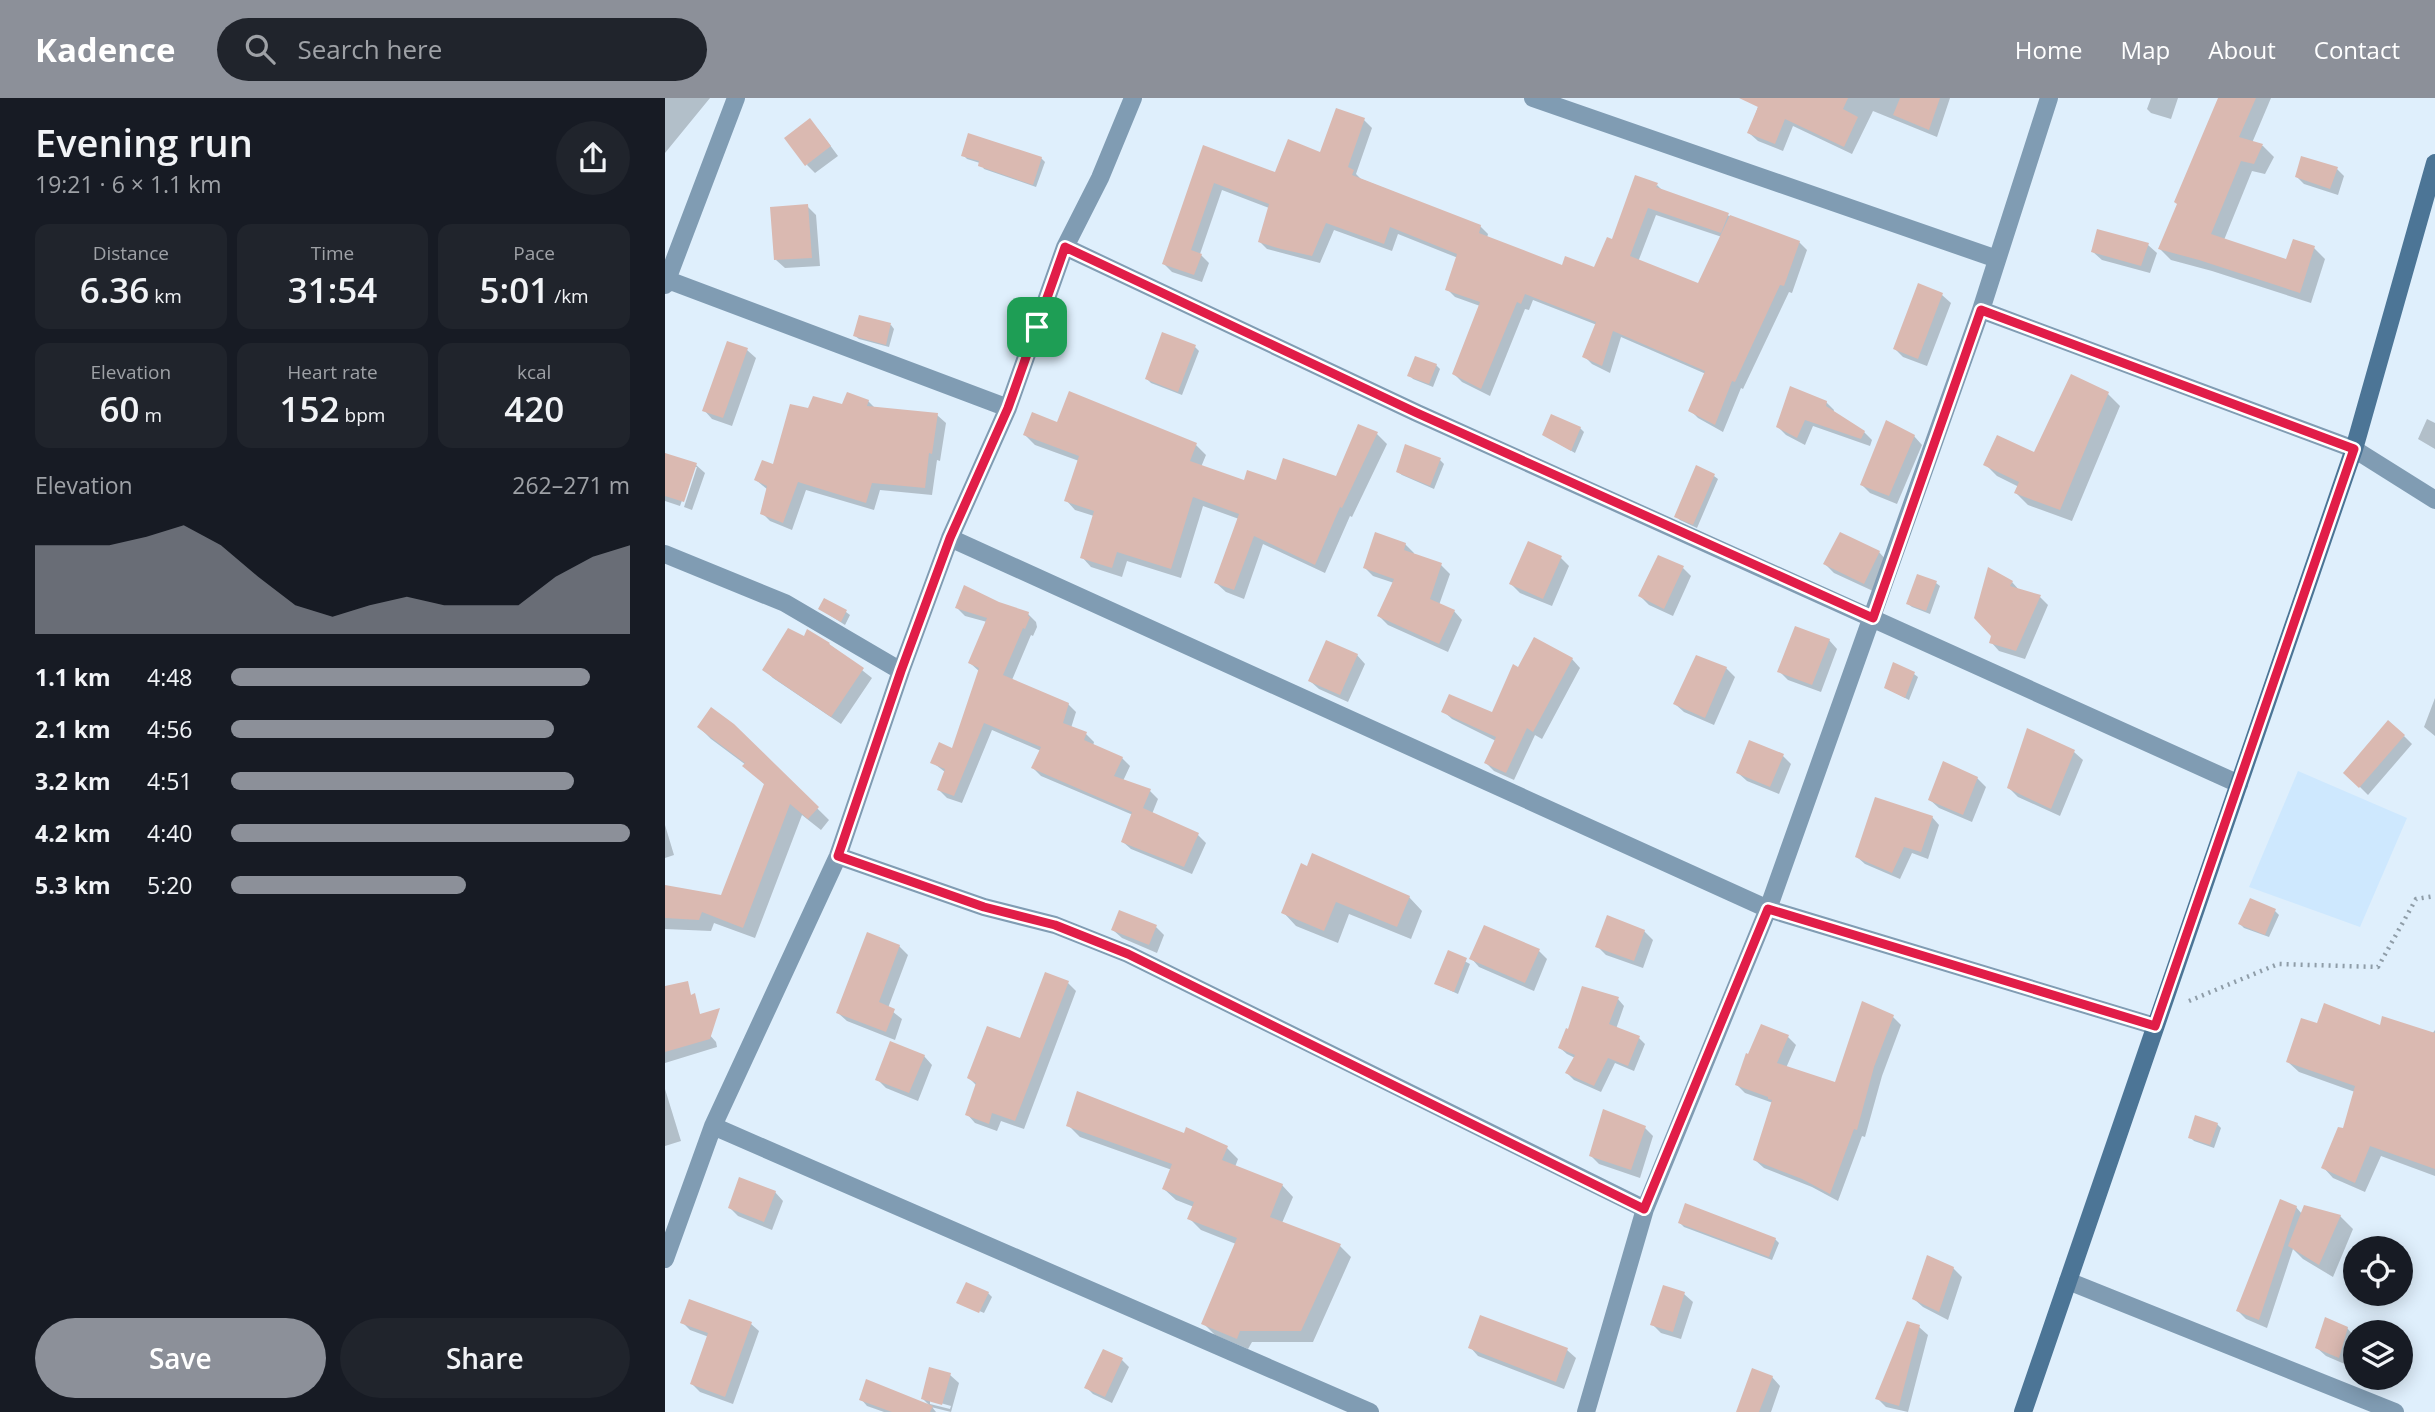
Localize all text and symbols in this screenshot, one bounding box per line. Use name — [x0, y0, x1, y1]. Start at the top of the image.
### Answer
search box — [217, 18, 707, 81]
text: Kadence — [35, 27, 175, 72]
icon: search — [241, 30, 279, 68]
text: Search here — [297, 31, 442, 67]
text: Home — [2015, 33, 2083, 66]
text: Map — [2121, 33, 2170, 66]
text: About — [2208, 33, 2276, 66]
text: Contact — [2314, 33, 2400, 66]
text: Evening run — [35, 116, 253, 168]
button: share — [556, 121, 630, 195]
text: 19:21 · 6 × 1.1 km — [35, 168, 222, 200]
text: Distance — [93, 240, 169, 266]
text: Time — [311, 240, 354, 266]
text: Pace — [513, 240, 555, 266]
text: 6.36 — [80, 266, 149, 313]
text: 31:54 — [288, 266, 377, 313]
text: 5:01 — [480, 266, 549, 313]
text: km — [149, 283, 182, 309]
text: /km — [549, 283, 589, 309]
pin — [1007, 297, 1067, 357]
icon: arrive — [1018, 308, 1056, 346]
text: Elevation — [90, 359, 171, 385]
text: Heart rate — [287, 359, 378, 385]
text: kcal — [517, 359, 551, 385]
text: 60 — [100, 385, 140, 432]
text: 152 — [280, 385, 340, 432]
text: 420 — [504, 385, 564, 432]
text: m — [140, 402, 162, 428]
text: bpm — [340, 402, 385, 428]
text: Elevation — [35, 469, 133, 501]
text: 262–271 m — [512, 469, 630, 501]
text: 1.1 km — [35, 661, 111, 693]
text: 4:48 — [147, 661, 193, 693]
text: 2.1 km — [35, 713, 111, 745]
text: 4:56 — [147, 713, 193, 745]
text: 3.2 km — [35, 765, 111, 797]
text: 4:51 — [147, 765, 193, 797]
text: 4.2 km — [35, 817, 111, 849]
text: 4:40 — [147, 817, 193, 849]
text: 5.3 km — [35, 869, 111, 901]
text: 5:20 — [147, 869, 193, 901]
map controls — [2343, 1236, 2413, 1390]
button: locate — [2343, 1236, 2413, 1306]
button: Save — [35, 1318, 326, 1398]
button: Share — [340, 1318, 630, 1398]
button: layers — [2343, 1320, 2413, 1390]

